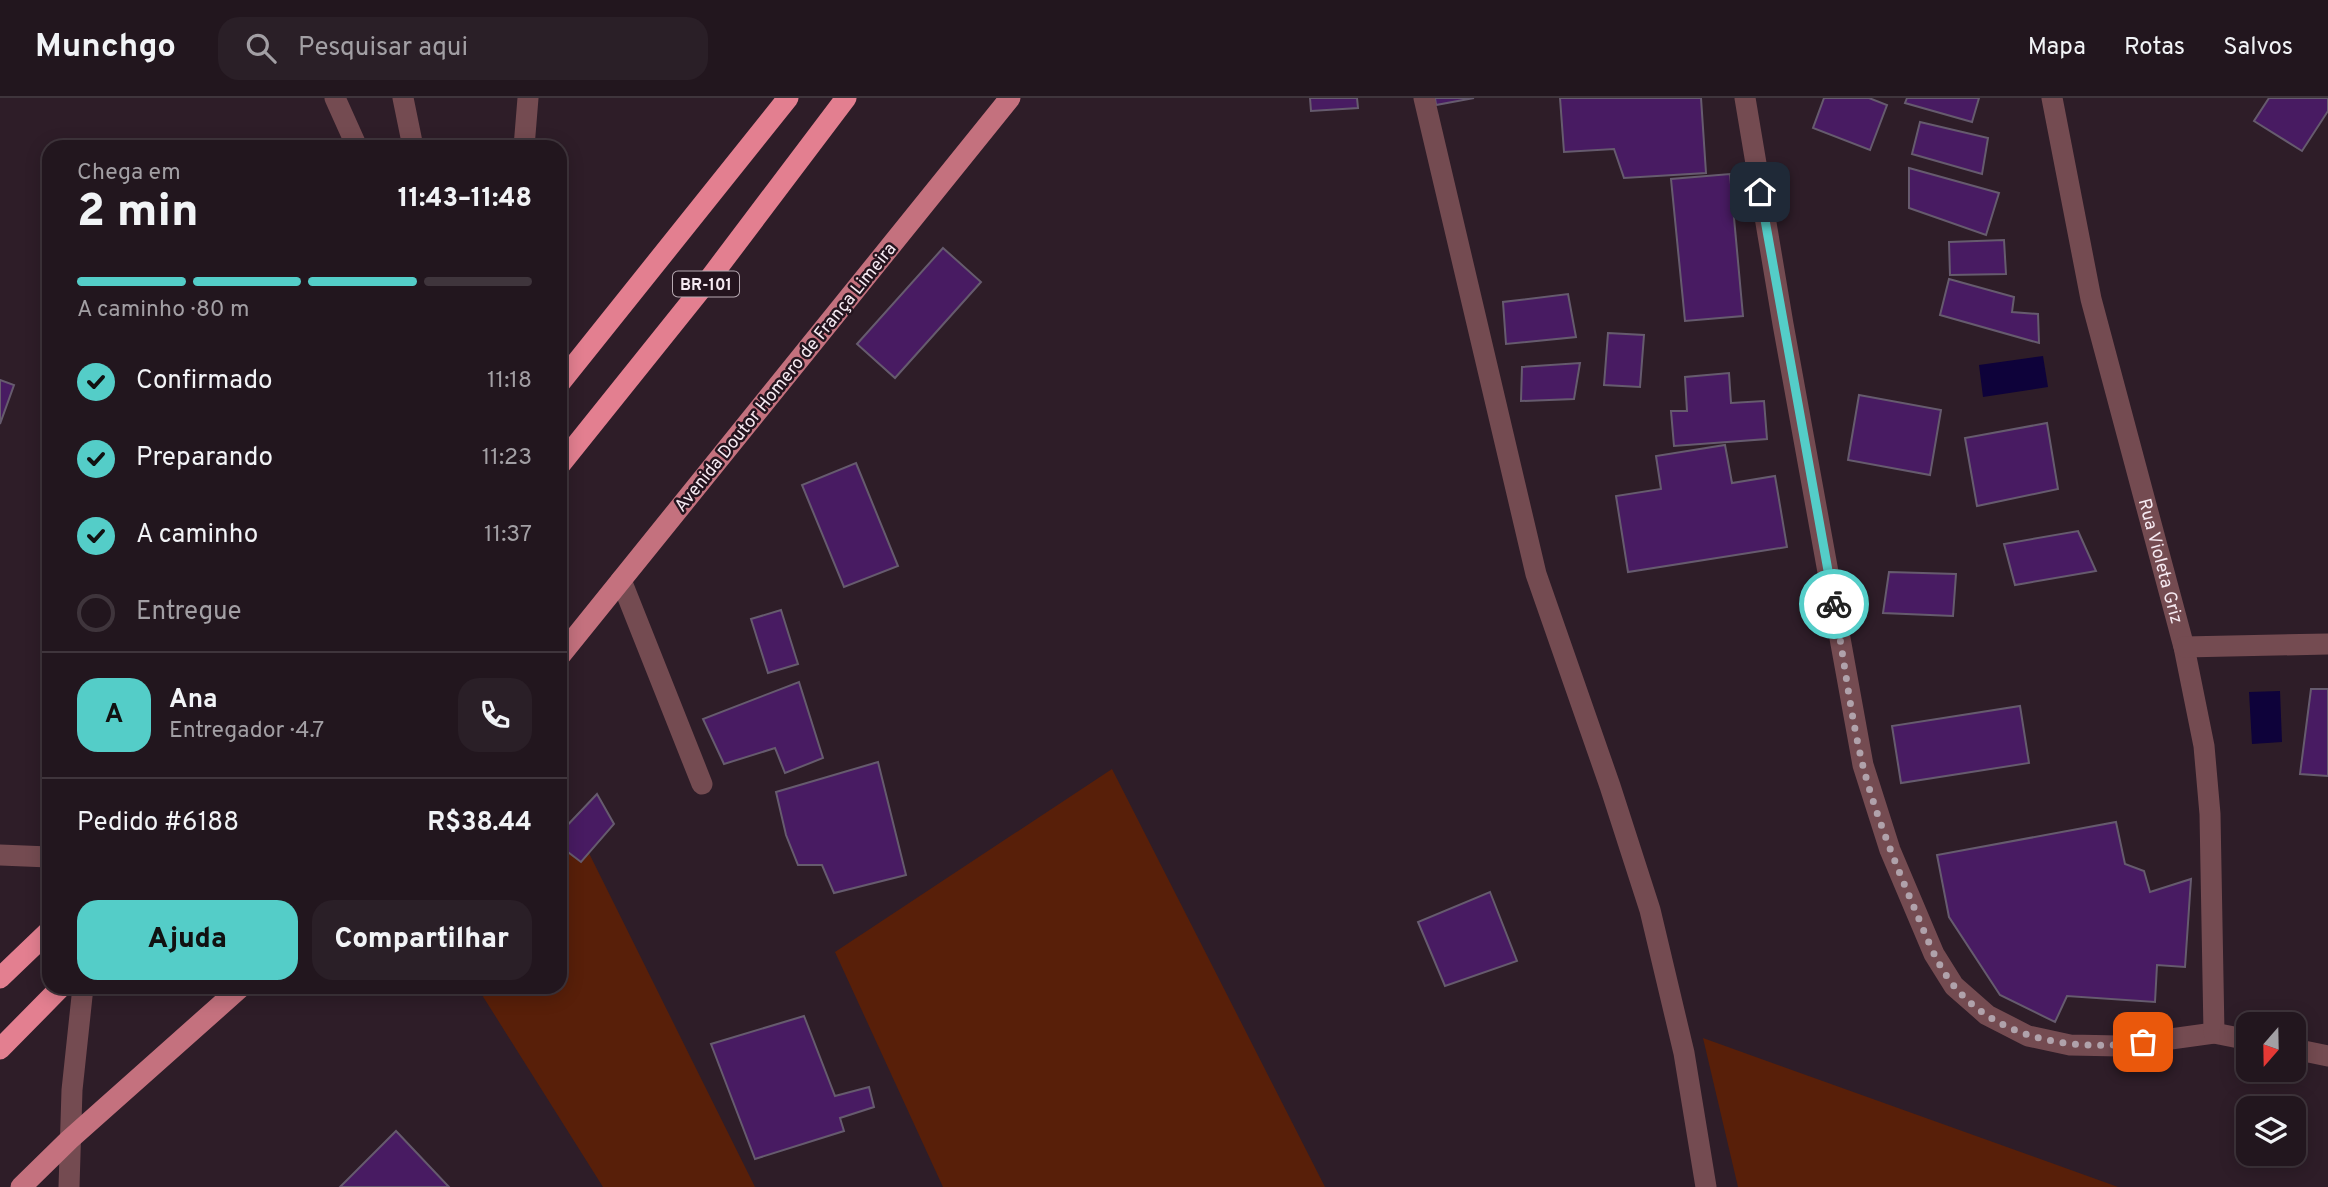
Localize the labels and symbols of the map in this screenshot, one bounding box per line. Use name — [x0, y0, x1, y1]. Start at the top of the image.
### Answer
pin — [1730, 162, 1790, 222]
street label: Avenida Doutor Homero de França Limeira — [670, 238, 902, 517]
road number: BR-101 — [673, 272, 739, 296]
street label: Rua Violeta Griz — [2132, 496, 2187, 627]
courier — [1799, 569, 1869, 639]
pin — [2113, 1012, 2173, 1072]
north arrow — [2236, 1012, 2306, 1082]

